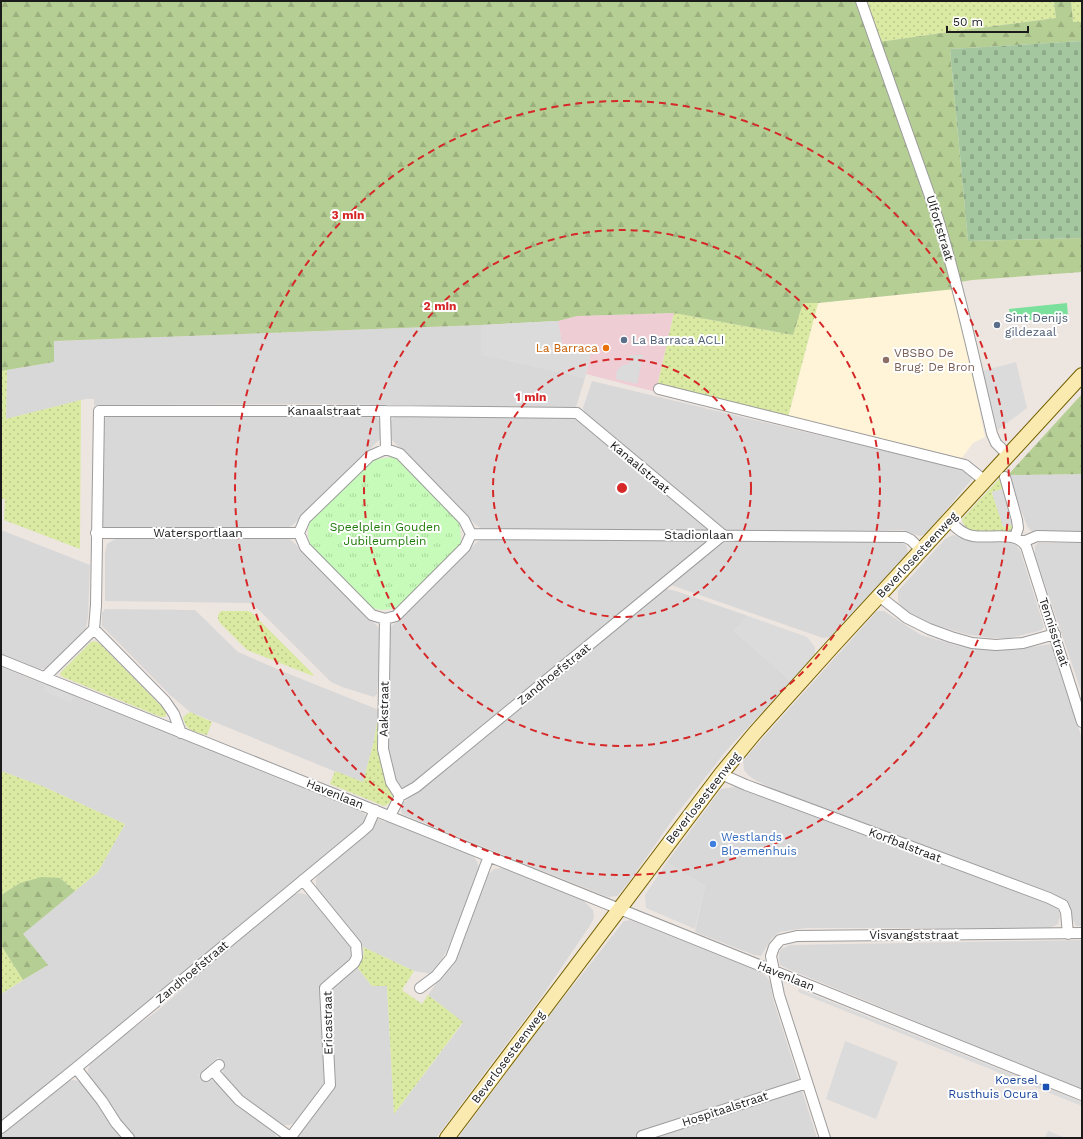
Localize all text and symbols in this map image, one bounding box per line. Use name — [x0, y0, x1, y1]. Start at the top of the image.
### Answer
scale bar — [947, 8, 1028, 34]
text: 50 m — [953, 15, 983, 29]
street label: Ulfortstraat — [923, 193, 957, 263]
text: 3 min — [332, 208, 364, 222]
text: 2 min — [424, 299, 456, 313]
place label: Sint Denijs gildezaal — [1005, 311, 1068, 339]
marker: Sint Denijs gildezaal — [992, 320, 1002, 330]
place label: La Barraca ACLI — [632, 333, 724, 347]
marker: La Barraca ACLI — [619, 335, 629, 345]
place label: La Barraca — [536, 341, 598, 355]
marker: La Barraca — [601, 343, 611, 353]
place label: VBSBO De Brug: De Bron — [894, 346, 975, 374]
marker: VBSBO De Brug: De Bron — [881, 355, 891, 365]
text: 1 min — [516, 390, 546, 404]
street label: Kanaalstraat — [287, 404, 361, 418]
street label: Kanaalstraat — [607, 438, 673, 496]
centre of rings — [615, 481, 629, 495]
street label: Beverlosesteenweg — [874, 509, 961, 601]
park label: Speelplein Gouden Jubileumplein — [330, 520, 440, 548]
street label: Watersportlaan — [153, 526, 243, 540]
street label: Stadionlaan — [664, 528, 734, 542]
street label: Tennisstraat — [1036, 596, 1072, 668]
street label: Zandhoefstraat — [515, 640, 593, 708]
street label: Aakstraat — [377, 681, 391, 737]
street label: Beverlosesteenweg — [663, 749, 744, 847]
street label: Havenlaan — [304, 776, 366, 812]
street label: Korfbalstraat — [867, 825, 943, 865]
place label: Westlands Bloemenhuis — [721, 830, 797, 858]
marker: Westlands Bloemenhuis — [708, 839, 718, 849]
street label: Visvangststraat — [869, 928, 959, 942]
street label: Zandhoefstraat — [153, 938, 231, 1006]
street label: Havenlaan — [755, 958, 817, 994]
street label: Ericastraat — [320, 991, 336, 1055]
street label: Beverlosesteenweg — [469, 1007, 548, 1106]
place label: Koersel Rusthuis Ocura — [948, 1073, 1038, 1101]
marker: Koersel Rusthuis Ocura — [1041, 1082, 1051, 1092]
street label: Hospitaalstraat — [680, 1088, 770, 1130]

